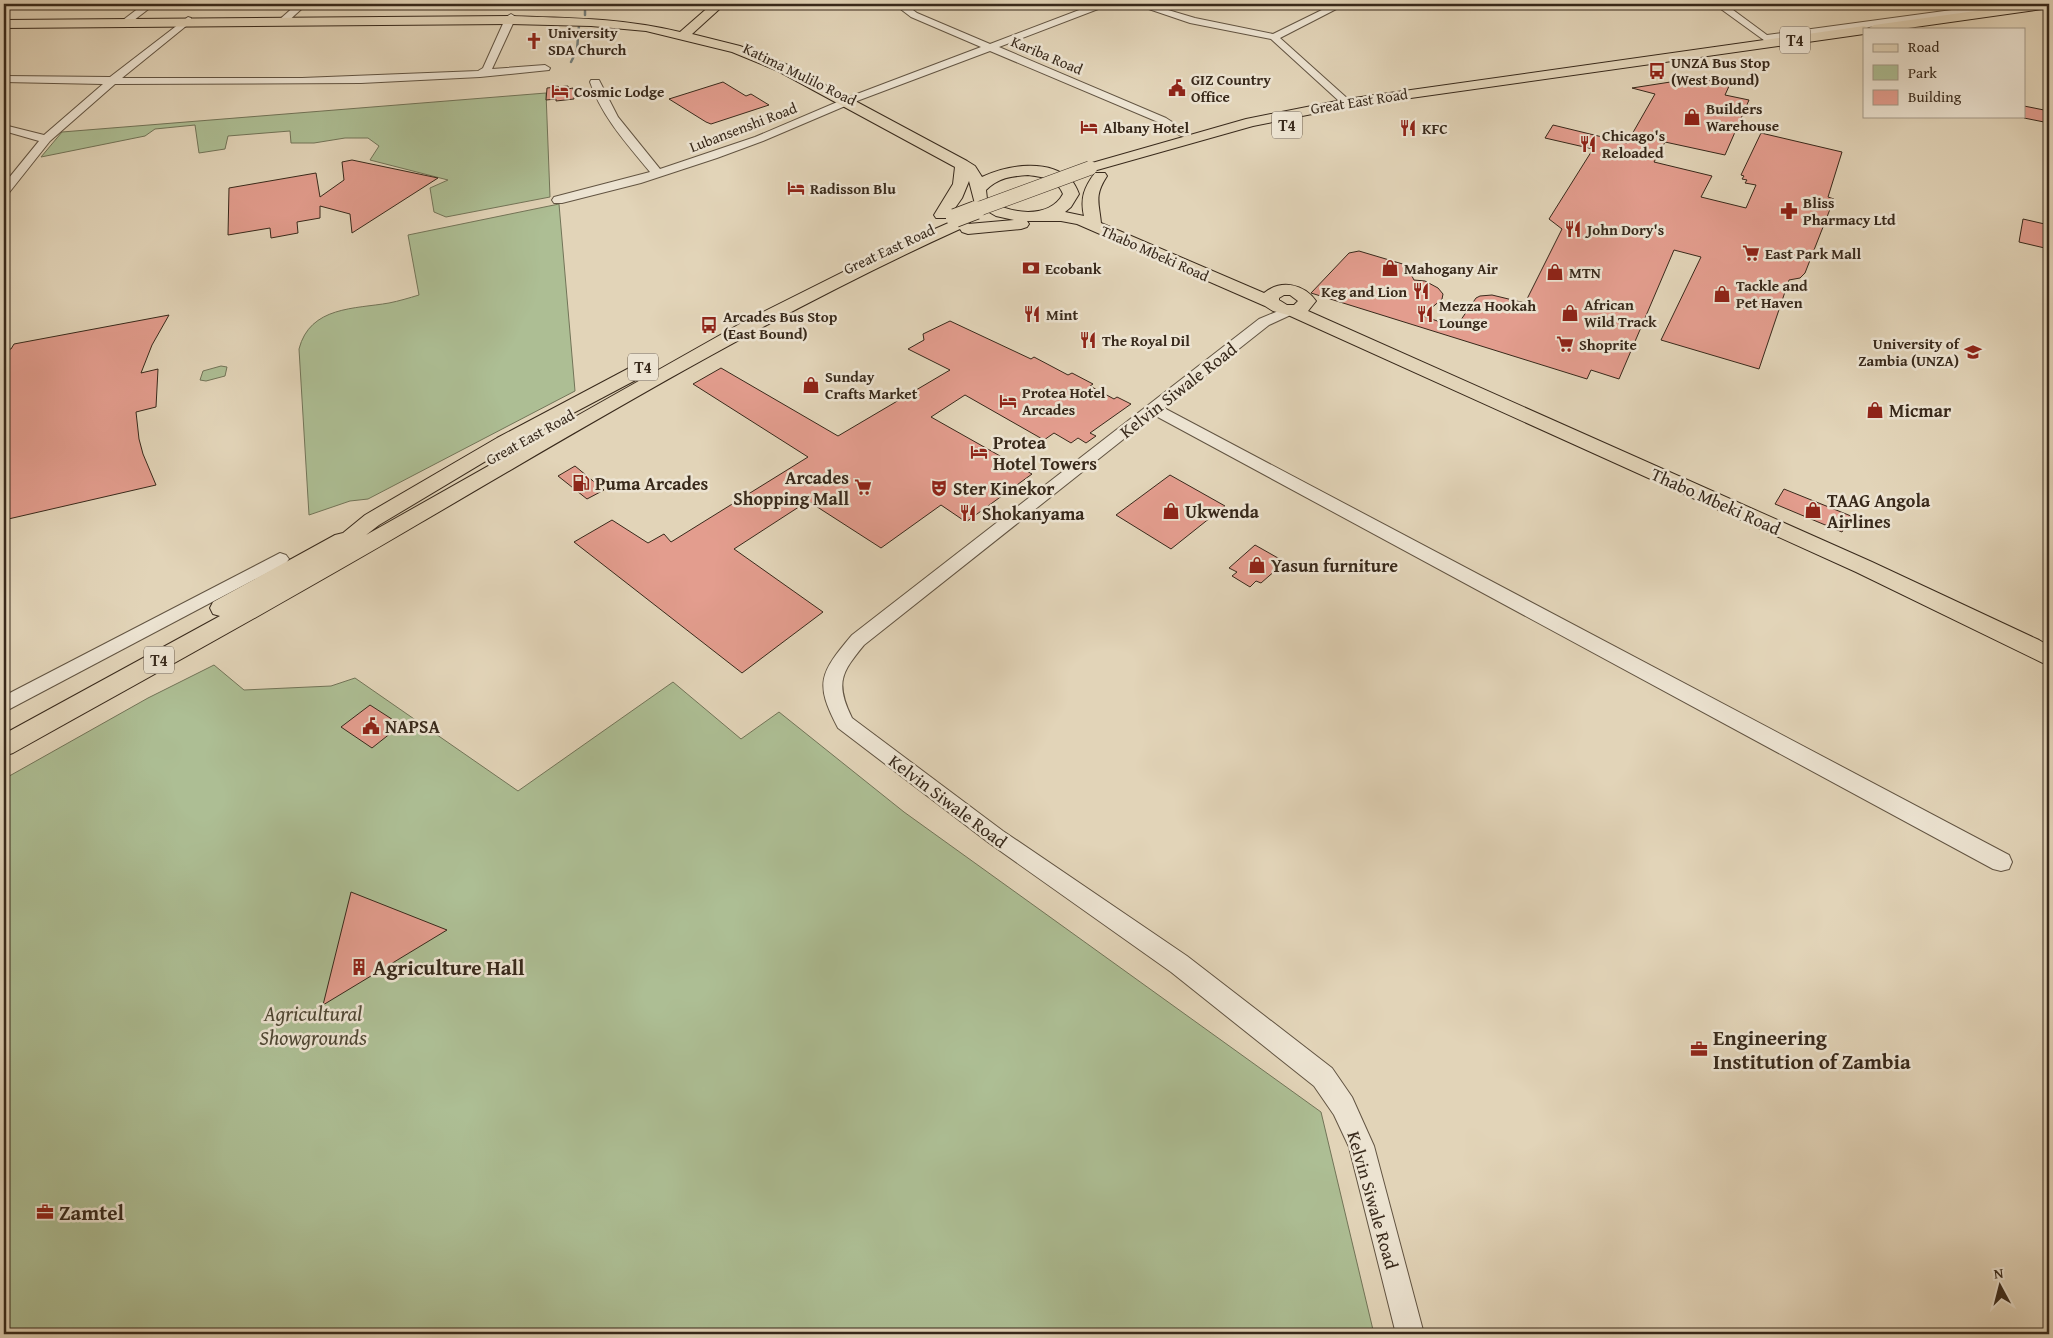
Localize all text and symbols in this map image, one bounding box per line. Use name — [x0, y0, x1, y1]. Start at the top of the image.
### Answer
place label: University SDA Church — [548, 22, 626, 60]
road number: T4 — [1780, 26, 1810, 54]
legend — [1863, 28, 2026, 118]
church icon: University SDA Church — [524, 31, 544, 51]
street label: Kariba Road — [1008, 31, 1086, 79]
text: Road — [1908, 36, 1939, 57]
street label: Katima Mulilo Road — [740, 37, 860, 111]
place label: UNZA Bus Stop (West Bound) — [1671, 52, 1770, 90]
bus stop icon: UNZA Bus Stop (West Bound) — [1647, 61, 1667, 81]
text: Park — [1908, 62, 1937, 83]
place label: GIZ Country Office — [1191, 69, 1271, 107]
public building icon: GIZ Country Office — [1167, 78, 1187, 98]
hotel icon: Cosmic Lodge — [550, 81, 570, 101]
place label: Cosmic Lodge — [574, 81, 664, 102]
street label: Great East Road — [1309, 83, 1409, 119]
text: Building — [1908, 86, 1962, 107]
street label: Lubansenshi Road — [686, 97, 800, 157]
place label: Builders Warehouse — [1706, 98, 1779, 136]
shop icon: Builders Warehouse — [1682, 107, 1702, 127]
road number: T4 — [1272, 112, 1302, 138]
hotel icon: Albany Hotel — [1079, 117, 1099, 137]
place label: Albany Hotel — [1103, 117, 1189, 138]
restaurant icon: KFC — [1398, 118, 1418, 138]
place label: KFC — [1422, 118, 1448, 139]
place label: Chicago's Reloaded — [1602, 125, 1665, 163]
restaurant icon: Chicago's Reloaded — [1578, 134, 1598, 154]
hotel icon: Radisson Blu — [786, 178, 806, 198]
place label: Radisson Blu — [810, 178, 896, 199]
place label: Bliss Pharmacy Ltd — [1803, 192, 1896, 230]
pharmacy icon: Bliss Pharmacy Ltd — [1779, 201, 1799, 221]
street label: Great East Road — [840, 219, 938, 279]
restaurant icon: John Dory's — [1563, 219, 1583, 239]
place label: John Dory's — [1584, 219, 1664, 240]
street label: Thabo Mbeki Road — [1098, 220, 1212, 286]
supermarket icon: East Park Mall — [1741, 243, 1761, 263]
place label: East Park Mall — [1765, 243, 1862, 264]
bank icon: Ecobank — [1021, 258, 1041, 278]
place label: Ecobank — [1045, 258, 1102, 279]
shop icon: Mahogany Air — [1380, 258, 1400, 278]
place label: Mahogany Air — [1404, 258, 1498, 279]
shop icon: MTN — [1545, 262, 1565, 282]
place label: MTN — [1569, 262, 1601, 283]
place label: Tackle and Pet Haven — [1736, 275, 1808, 313]
place label: Keg and Lion — [1321, 281, 1407, 302]
restaurant icon: Keg and Lion — [1411, 281, 1431, 301]
shop icon: Tackle and Pet Haven — [1712, 284, 1732, 304]
place label: African Wild Track — [1584, 294, 1657, 332]
place label: Mezza Hookah Lounge — [1439, 295, 1536, 333]
shop icon: African Wild Track — [1560, 303, 1580, 323]
restaurant icon: Mint — [1022, 304, 1042, 324]
place label: Mint — [1046, 304, 1078, 325]
restaurant icon: Mezza Hookah Lounge — [1415, 304, 1435, 324]
place label: Arcades Bus Stop (East Bound) — [723, 306, 838, 344]
bus stop icon: Arcades Bus Stop (East Bound) — [699, 315, 719, 335]
restaurant icon: The Royal Dil — [1078, 330, 1098, 350]
place label: The Royal Dil — [1102, 330, 1190, 351]
place label: University of Zambia (UNZA) — [1858, 333, 1961, 371]
supermarket icon: Shoprite — [1555, 334, 1575, 354]
place label: Shoprite — [1579, 334, 1637, 355]
street label: Kelvin Siwale Road — [1114, 335, 1243, 444]
school or university icon: University of Zambia (UNZA) — [1963, 342, 1983, 362]
road number: T4 — [628, 354, 658, 381]
place label: Sunday Crafts Market — [825, 366, 918, 404]
shop icon: Sunday Crafts Market — [801, 375, 821, 395]
place label: Protea Hotel Arcades — [1022, 382, 1106, 420]
hotel icon: Protea Hotel Arcades — [998, 391, 1018, 411]
place label: Micmar — [1889, 397, 1952, 424]
shop icon: Micmar — [1865, 400, 1885, 420]
street label: Great East Road — [482, 404, 578, 470]
place label: Protea Hotel Towers — [993, 429, 1097, 477]
hotel icon: Protea Hotel Towers — [969, 442, 989, 462]
street label: Thabo Mbeki Road — [1647, 460, 1786, 542]
place label: Arcades Shopping Mall — [733, 464, 849, 512]
place label: Puma Arcades — [595, 470, 709, 497]
fuel station icon: Puma Arcades — [571, 473, 591, 493]
place label: Ster Kinekor — [953, 475, 1055, 502]
supermarket icon: Arcades Shopping Mall — [853, 477, 873, 497]
theatre icon: Ster Kinekor — [929, 478, 949, 498]
place label: TAAG Angola Airlines — [1827, 487, 1931, 535]
place label: Ukwenda — [1185, 498, 1260, 525]
place label: Shokanyama — [982, 500, 1085, 527]
shop icon: TAAG Angola Airlines — [1803, 500, 1823, 520]
shop icon: Ukwenda — [1161, 501, 1181, 521]
restaurant icon: Shokanyama — [958, 503, 978, 523]
place label: Yasun furniture — [1271, 552, 1398, 579]
shop icon: Yasun furniture — [1247, 555, 1267, 575]
road number: T4 — [144, 646, 174, 674]
place label: NAPSA — [385, 713, 440, 740]
public building icon: NAPSA — [361, 716, 381, 736]
street label: Kelvin Siwale Road — [883, 747, 1013, 855]
place label: Agriculture Hall — [373, 952, 525, 983]
building icon: Agriculture Hall — [349, 957, 369, 977]
park label: Agricultural Showgrounds — [259, 998, 367, 1053]
place label: Engineering Institution of Zambia — [1713, 1022, 1911, 1077]
office icon: Engineering Institution of Zambia — [1689, 1039, 1709, 1059]
street label: Kelvin Siwale Road — [1340, 1128, 1406, 1272]
place label: Zamtel — [59, 1197, 125, 1228]
office icon: Zamtel — [35, 1202, 55, 1222]
north arrow — [1976, 1260, 2026, 1310]
text: N — [1993, 1263, 2005, 1284]

